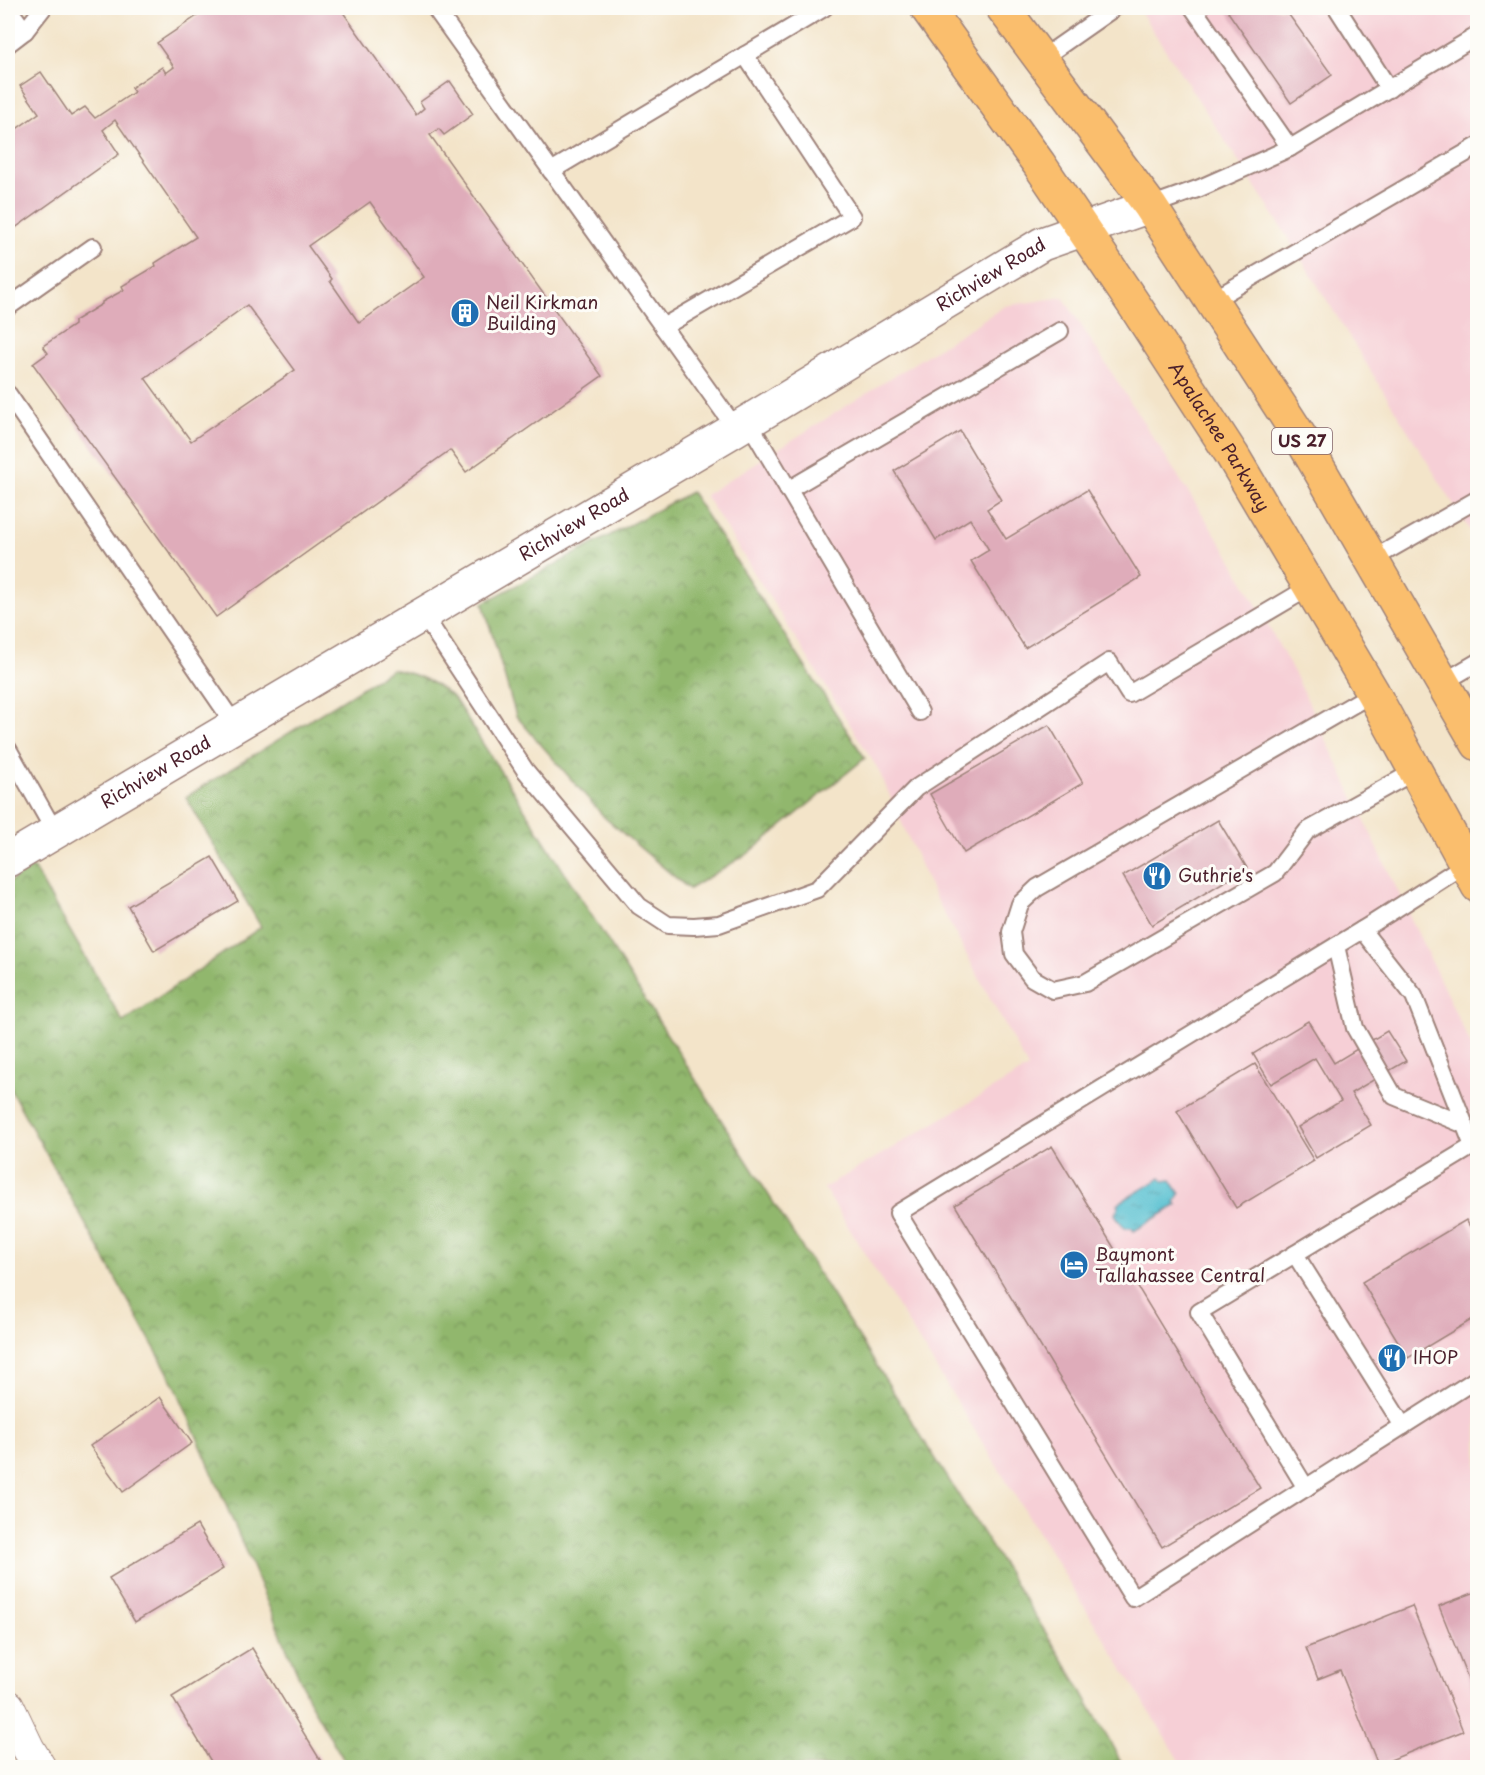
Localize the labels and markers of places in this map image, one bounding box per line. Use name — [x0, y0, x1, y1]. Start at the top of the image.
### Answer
place label: Neil Kirkman Building — [486, 288, 598, 336]
building icon: Neil Kirkman Building — [449, 297, 481, 329]
restaurant icon: Guthrie's — [1141, 860, 1173, 892]
place label: Guthrie's — [1178, 861, 1253, 888]
place label: Baymont Tallahassee Central — [1095, 1240, 1265, 1288]
hotel icon: Baymont Tallahassee Central — [1058, 1249, 1090, 1281]
restaurant icon: IHOP — [1376, 1342, 1408, 1374]
place label: IHOP — [1413, 1343, 1458, 1370]

